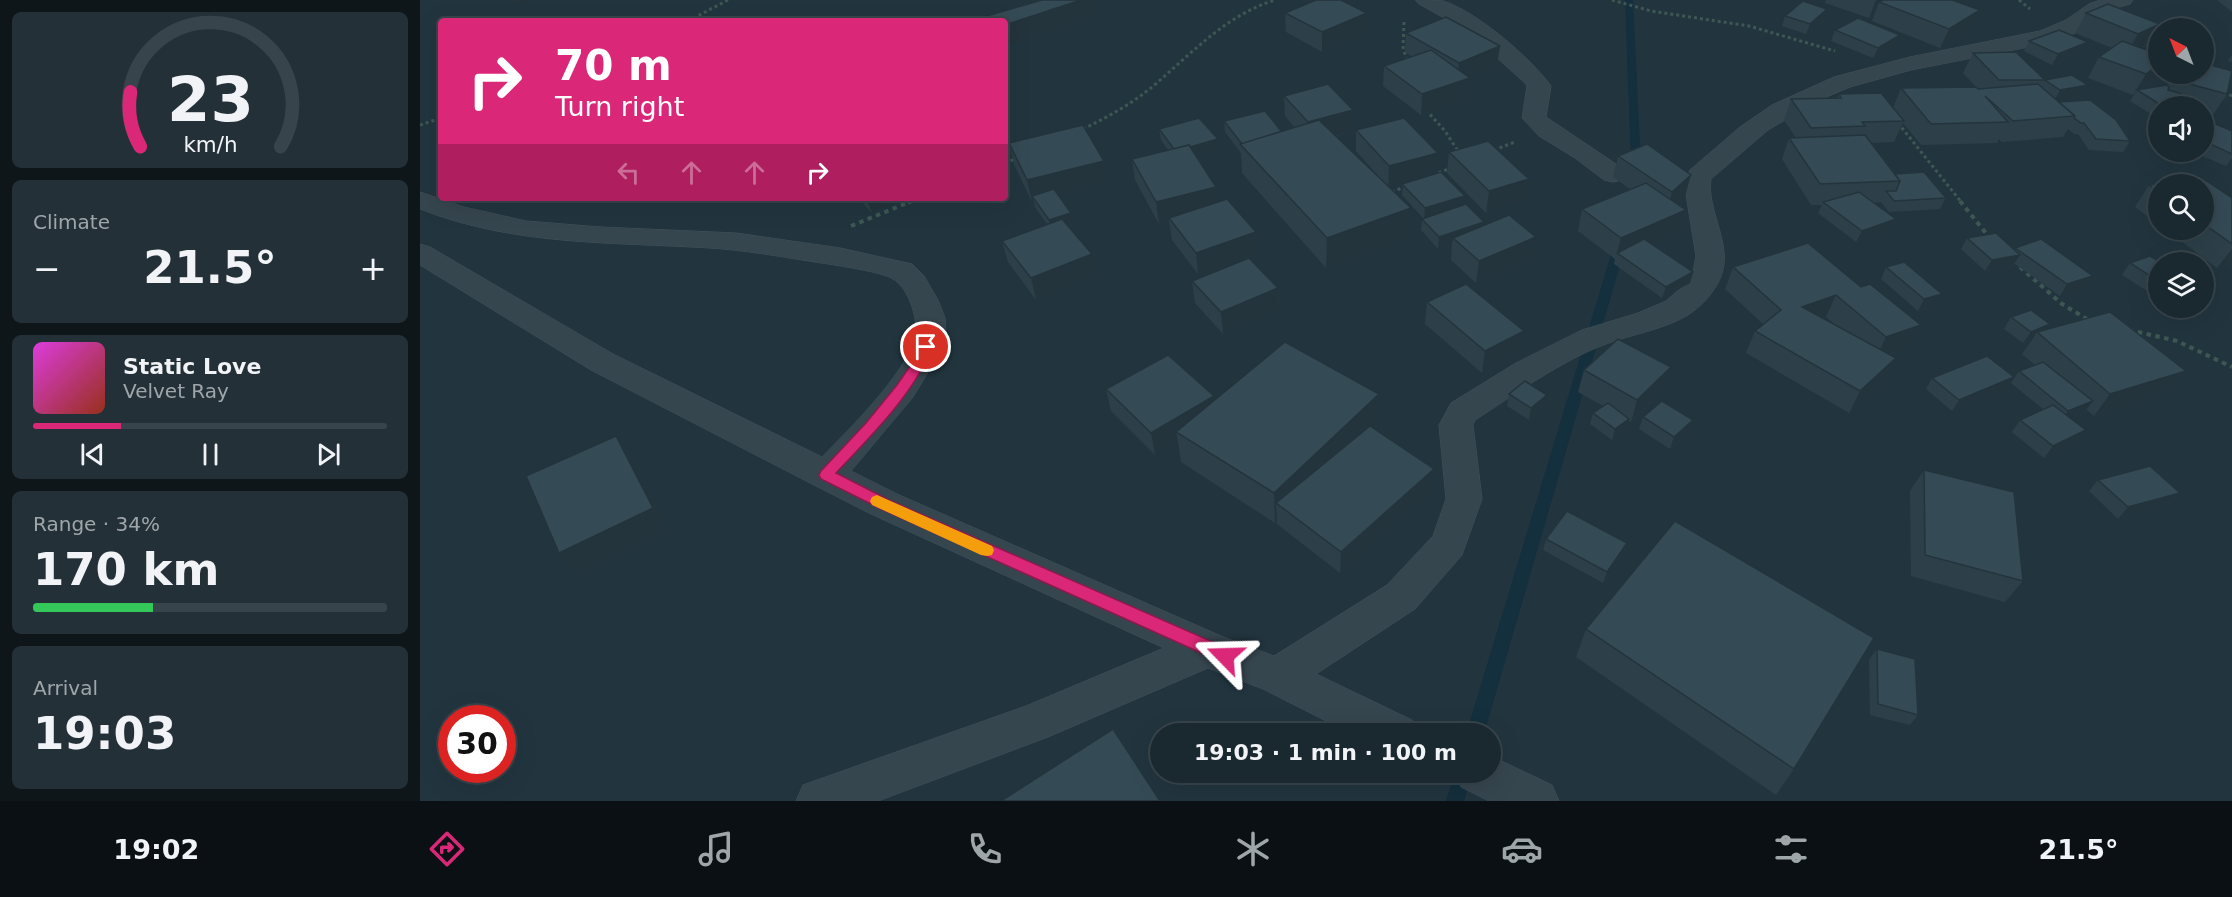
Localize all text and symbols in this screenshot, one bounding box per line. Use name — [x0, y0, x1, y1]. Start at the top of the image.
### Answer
north arrow — [2148, 18, 2214, 84]
map controls — [2148, 18, 2214, 318]
text: 70 m — [555, 41, 672, 90]
icon: right — [456, 42, 534, 120]
text: 23 — [167, 63, 253, 136]
text: Turn right — [555, 91, 684, 122]
button: sound — [2148, 96, 2214, 162]
text: km/h — [183, 132, 237, 157]
icon: left — [612, 156, 645, 189]
icon: ahead — [675, 156, 708, 189]
icon: ahead — [738, 156, 771, 189]
icon: right — [801, 156, 834, 189]
button: search — [2148, 174, 2214, 240]
text: Climate — [33, 210, 110, 234]
text: 21.5° — [143, 241, 277, 294]
text: − — [33, 249, 61, 288]
text: + — [359, 249, 387, 288]
button: layers — [2148, 252, 2214, 318]
pin — [900, 321, 951, 372]
icon: arrive — [909, 330, 942, 363]
text: Static Love — [123, 354, 261, 379]
text: Velvet Ray — [123, 379, 229, 403]
icon: previous — [76, 438, 109, 471]
icon: pause — [194, 438, 227, 471]
icon: next — [312, 438, 345, 471]
text: Range · 34% — [33, 512, 160, 536]
text: 170 km — [33, 543, 219, 596]
position arrow — [1193, 624, 1257, 688]
text: Arrival — [33, 676, 98, 700]
speed limit sign: 30 — [438, 705, 516, 783]
text: 19:03 — [33, 707, 176, 760]
text: 19:03 · 1 min · 100 m — [1194, 740, 1457, 765]
icon: directions — [426, 828, 468, 870]
icon: music — [695, 828, 737, 870]
icon: phone — [964, 828, 1006, 870]
icon: climate — [1232, 828, 1274, 870]
icon: car — [1501, 828, 1543, 870]
icon: filters — [1770, 828, 1812, 870]
text: 19:02 — [113, 834, 199, 865]
text: 21.5° — [2038, 834, 2119, 865]

